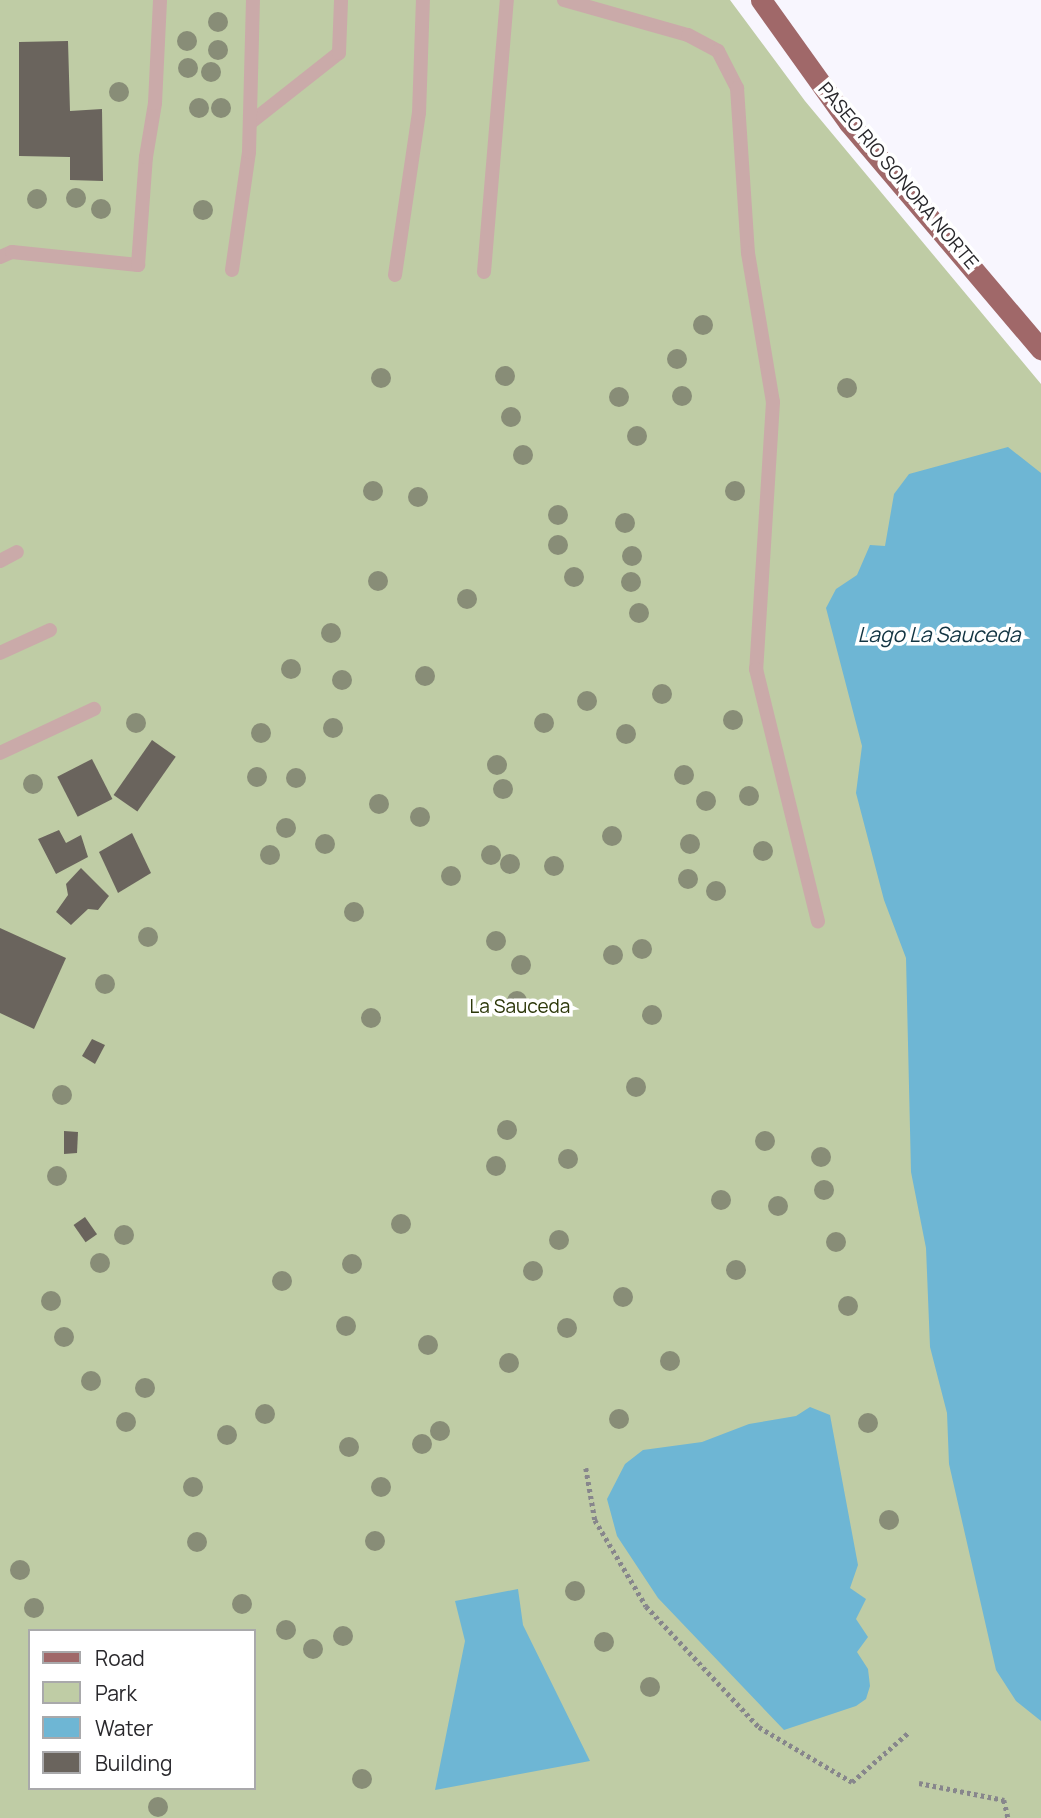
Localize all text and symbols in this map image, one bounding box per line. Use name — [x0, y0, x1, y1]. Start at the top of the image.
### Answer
street label: PASEO RIO SONORA NORTE — [813, 78, 983, 274]
water label: Lago La Sauceda — [858, 621, 1020, 647]
park label: La Sauceda — [470, 996, 570, 1018]
legend — [28, 1629, 256, 1790]
text: Road — [95, 1644, 145, 1672]
text: Park — [95, 1679, 137, 1707]
text: Water — [95, 1714, 153, 1742]
text: Building — [95, 1749, 172, 1777]

